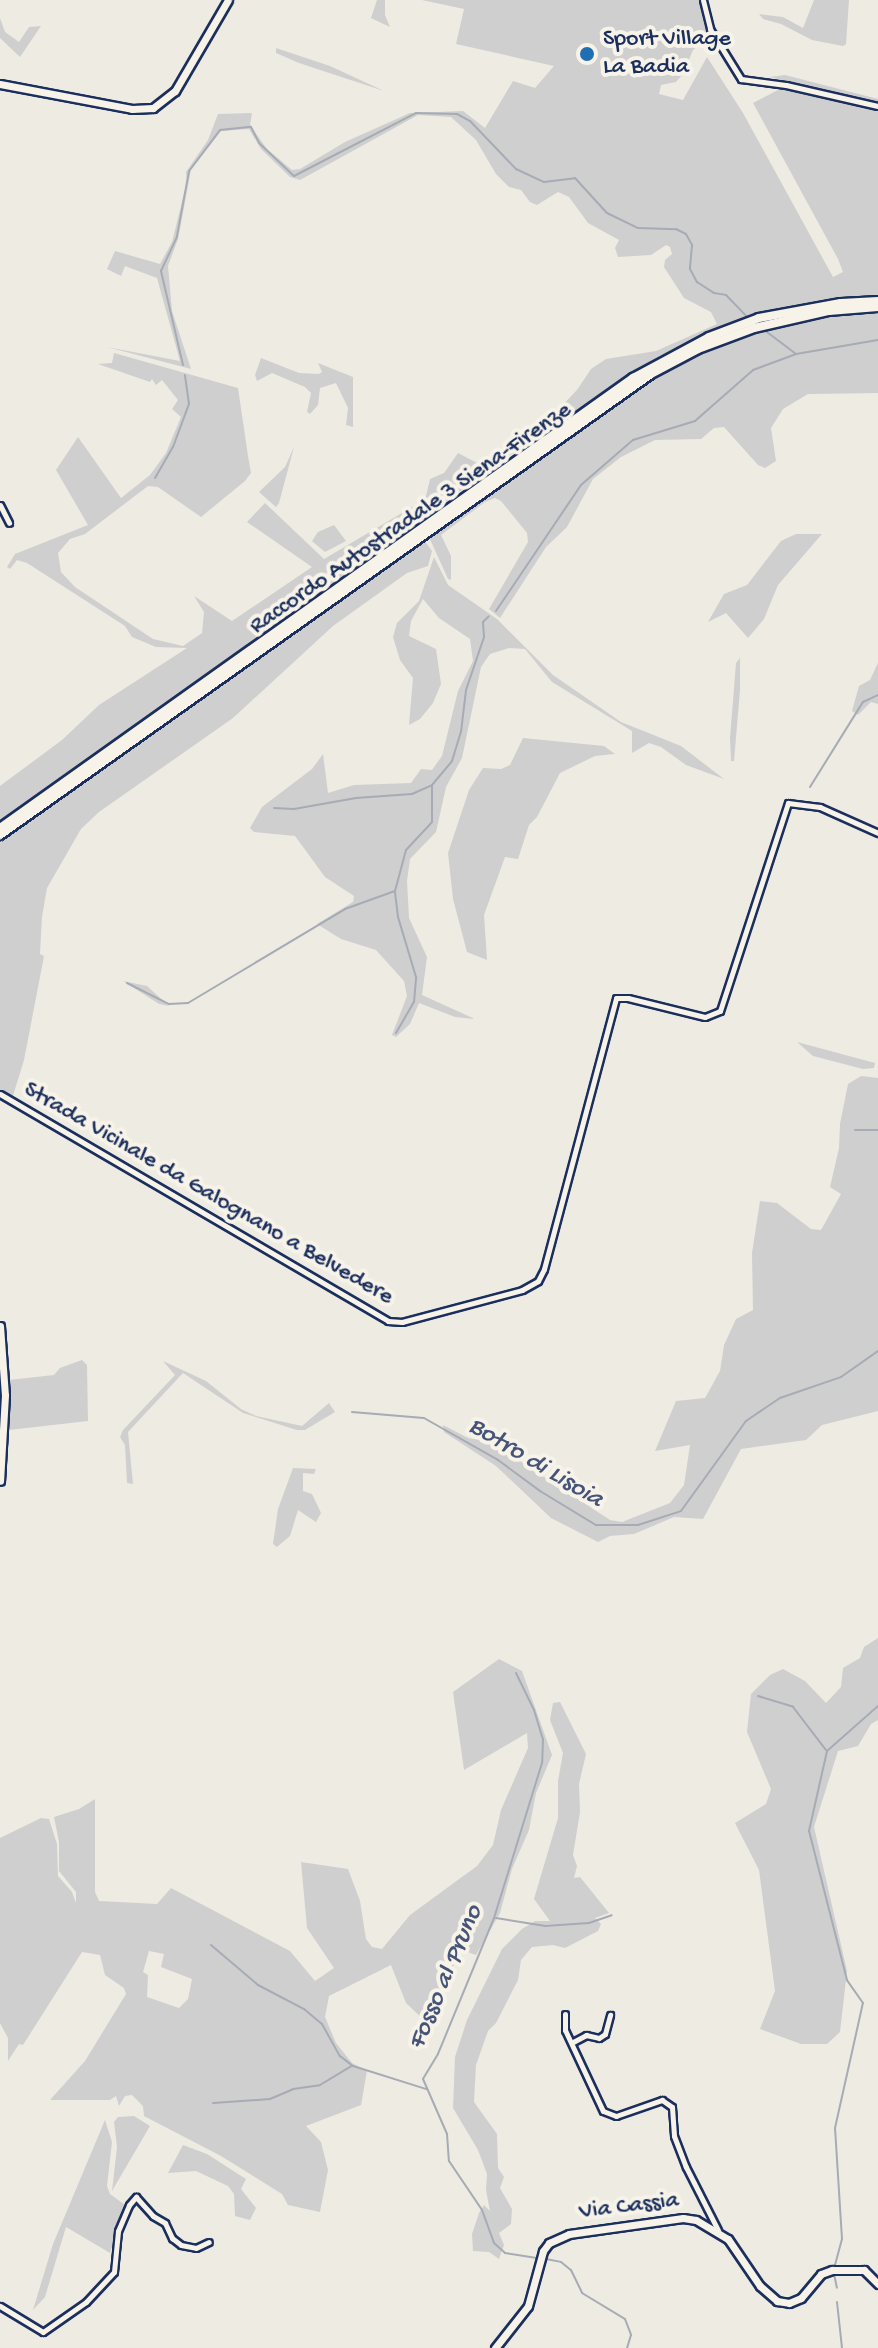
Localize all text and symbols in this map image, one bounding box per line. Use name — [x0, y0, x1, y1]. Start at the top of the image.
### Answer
place label: Sport Village La Badia — [603, 26, 731, 82]
marker: Sport Village La Badia — [578, 45, 596, 63]
street label: Raccordo Autostradale 3 Siena-Firenze — [245, 396, 577, 642]
street label: Strada Vicinale da Galognano a Belvedere — [18, 1076, 398, 1312]
water label: Botro di Lisoia — [462, 1412, 608, 1516]
water label: Fosso al Pruno — [403, 1901, 491, 2055]
street label: Via Cassia — [578, 2187, 680, 2227]

